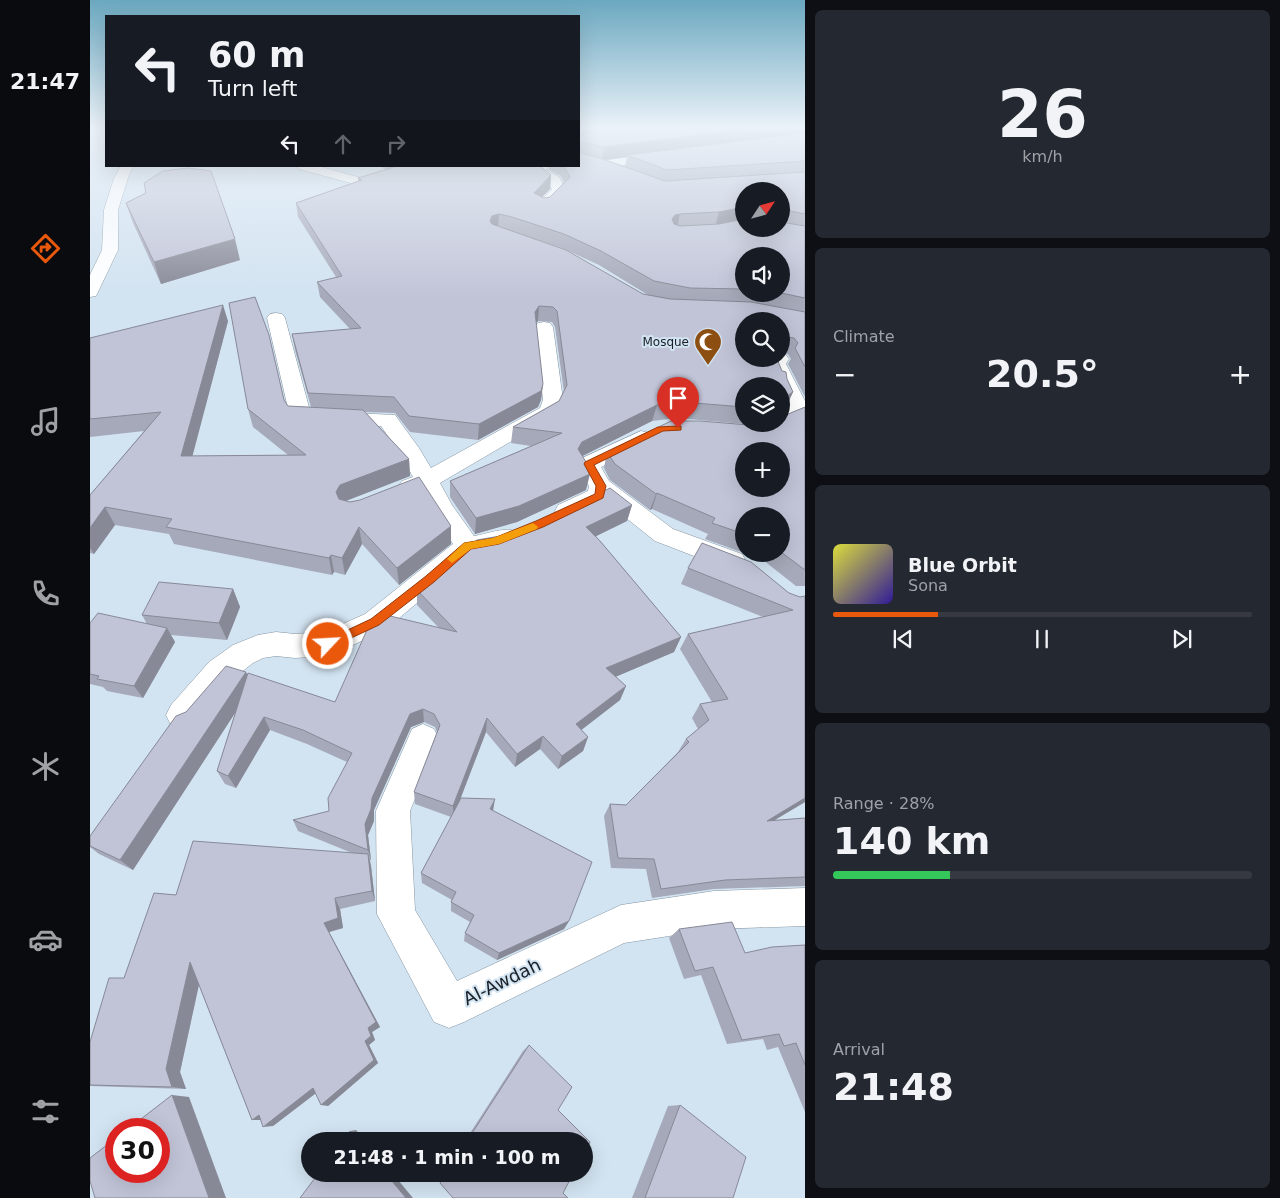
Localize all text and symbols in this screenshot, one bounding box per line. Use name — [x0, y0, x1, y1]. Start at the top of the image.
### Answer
icon: left — [125, 35, 190, 100]
text: 60 m — [208, 35, 305, 75]
text: 21:47 — [10, 69, 80, 94]
text: Turn left — [208, 76, 297, 101]
text: 26 — [997, 77, 1088, 152]
icon: left — [276, 130, 304, 158]
icon: ahead — [329, 130, 357, 158]
icon: right — [382, 130, 410, 158]
text: km/h — [1022, 147, 1063, 166]
north arrow — [735, 182, 790, 238]
map controls — [735, 182, 790, 562]
icon: directions — [28, 231, 63, 266]
button: sound — [735, 247, 790, 302]
button: search — [735, 312, 790, 367]
mosque icon: Mosque — [693, 327, 723, 366]
text: Climate — [833, 327, 895, 346]
place label: Mosque — [642, 335, 689, 349]
text: 20.5° — [986, 352, 1099, 396]
text: − — [833, 358, 856, 391]
text: + — [1229, 358, 1252, 391]
pin — [657, 377, 699, 428]
button: layers — [735, 377, 790, 432]
icon: arrive — [664, 384, 692, 412]
icon: music — [28, 404, 63, 439]
button: + — [735, 442, 790, 497]
button: − — [735, 507, 790, 562]
text: Blue Orbit — [908, 554, 1017, 576]
icon: phone — [28, 576, 63, 611]
text: Sona — [908, 576, 948, 595]
position arrow — [301, 617, 353, 669]
icon: previous — [889, 625, 917, 653]
icon: pause — [1028, 625, 1056, 653]
icon: next — [1168, 625, 1196, 653]
icon: climate — [28, 749, 63, 784]
text: Range · 28% — [833, 794, 935, 813]
text: 140 km — [833, 819, 990, 863]
icon: car — [28, 922, 63, 957]
street label: Al-Awdah — [460, 954, 544, 1009]
text: Arrival — [833, 1040, 885, 1059]
text: 21:48 — [833, 1065, 954, 1109]
icon: filters — [28, 1094, 63, 1129]
speed limit sign: 30 — [105, 1118, 170, 1183]
text: 21:48 · 1 min · 100 m — [333, 1146, 561, 1168]

